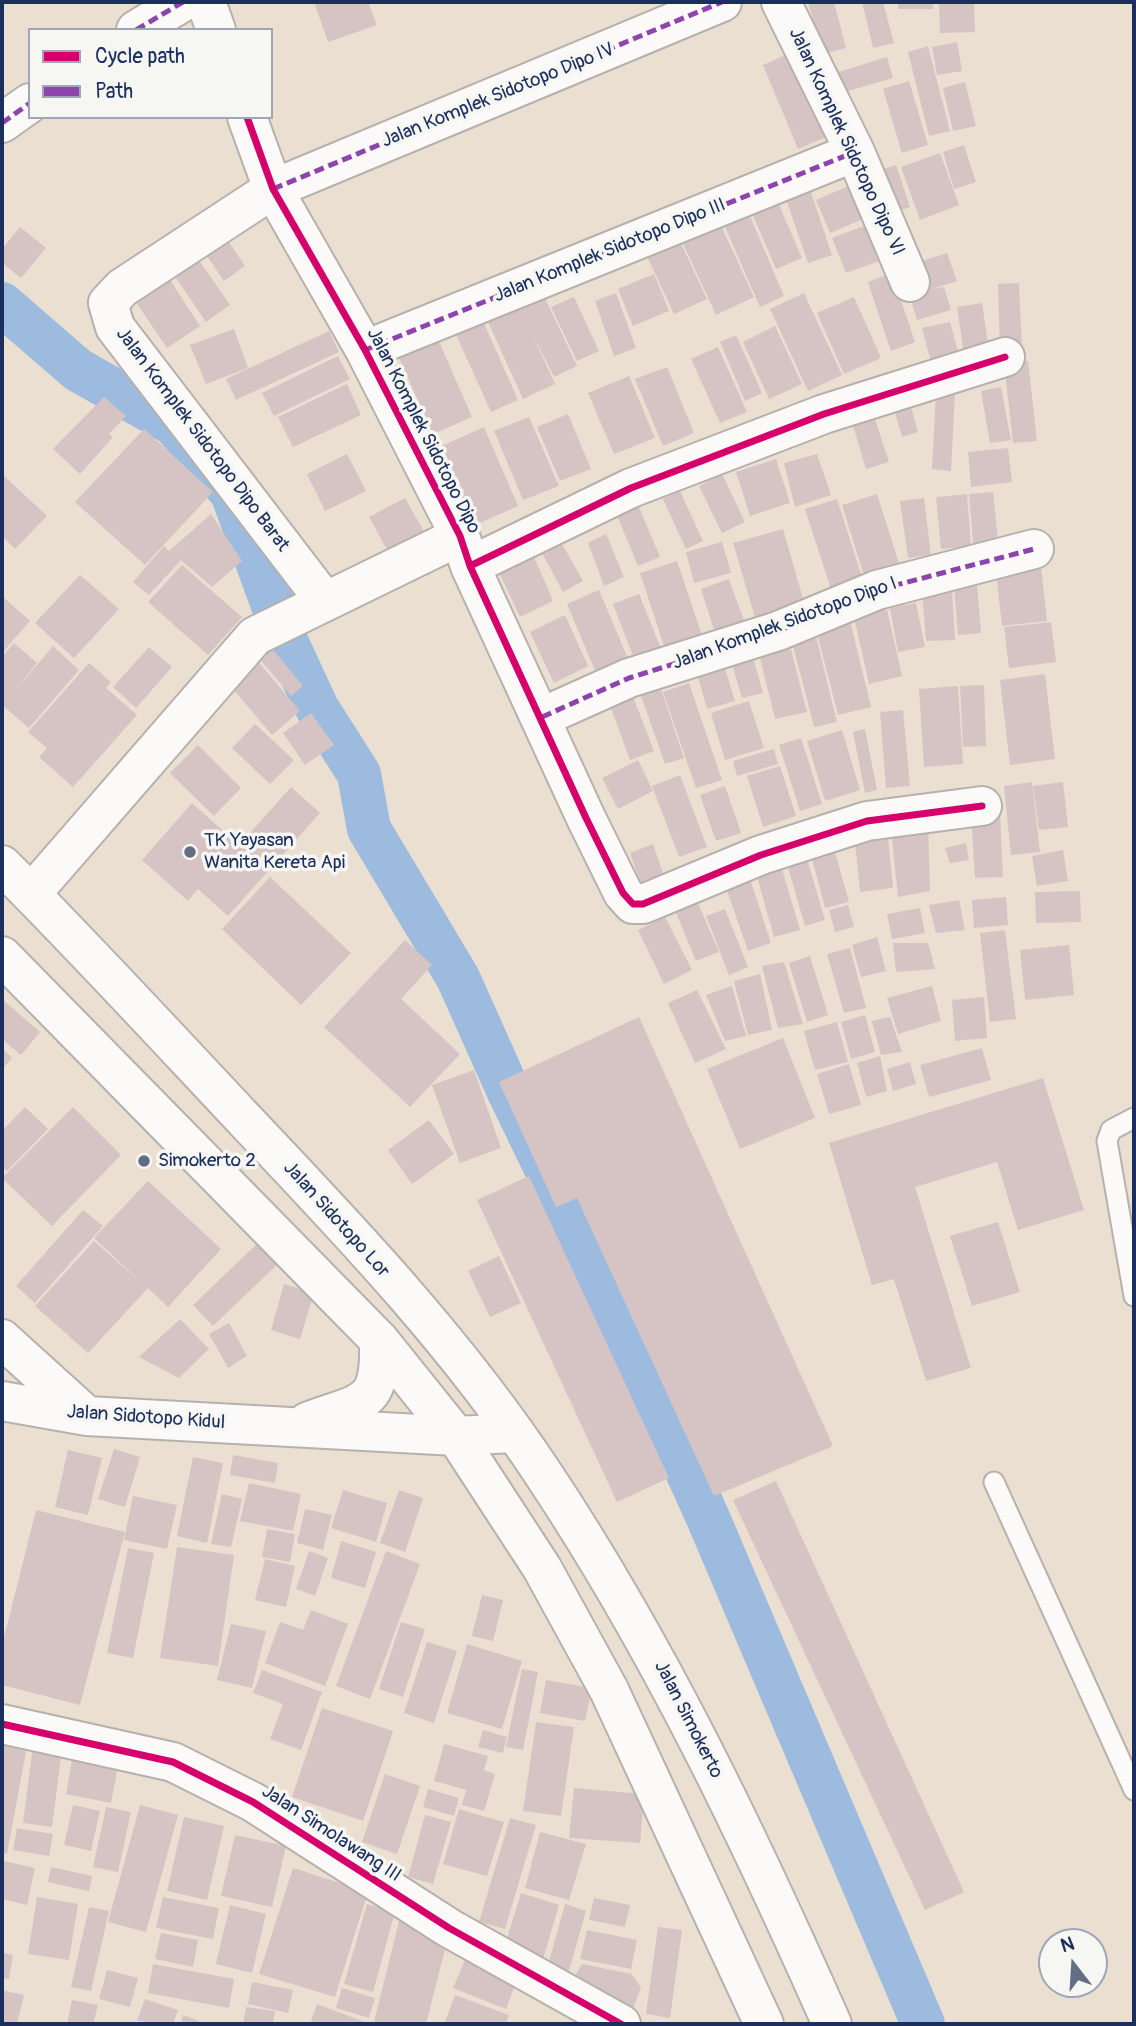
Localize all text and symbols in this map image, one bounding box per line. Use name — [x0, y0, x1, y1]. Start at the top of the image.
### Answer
street label: Jalan Komplek Sidotopo Dipo VI — [783, 24, 909, 260]
legend — [28, 28, 273, 119]
street label: Jalan Komplek Sidotopo Dipo IV — [378, 39, 618, 153]
text: Cycle path — [95, 43, 185, 70]
text: Path — [95, 78, 133, 105]
street label: Jalan Komplek Sidotopo Dipo III — [491, 194, 729, 308]
street label: Jalan Komplek Sidotopo Dipo Barat — [110, 324, 294, 556]
street label: Jalan Komplek Sidotopo Dipo — [361, 324, 485, 538]
street label: Jalan Komplek Sidotopo Dipo I — [670, 573, 900, 675]
place label: TK Yayasan Wanita Kereta Api — [204, 830, 345, 874]
marker: TK Yayasan Wanita Kereta Api — [182, 844, 198, 860]
place label: Simokerto 2 — [158, 1150, 256, 1172]
marker: Simokerto 2 — [136, 1153, 152, 1169]
street label: Jalan Sidotopo Lor — [278, 1157, 394, 1283]
street label: Jalan Sidotopo Kidul — [66, 1401, 226, 1435]
street label: Jalan Simokerto — [649, 1658, 727, 1782]
street label: Jalan Simolawang III — [257, 1780, 405, 1888]
north arrow — [1038, 1928, 1108, 1998]
text: N — [1058, 1931, 1077, 1958]

